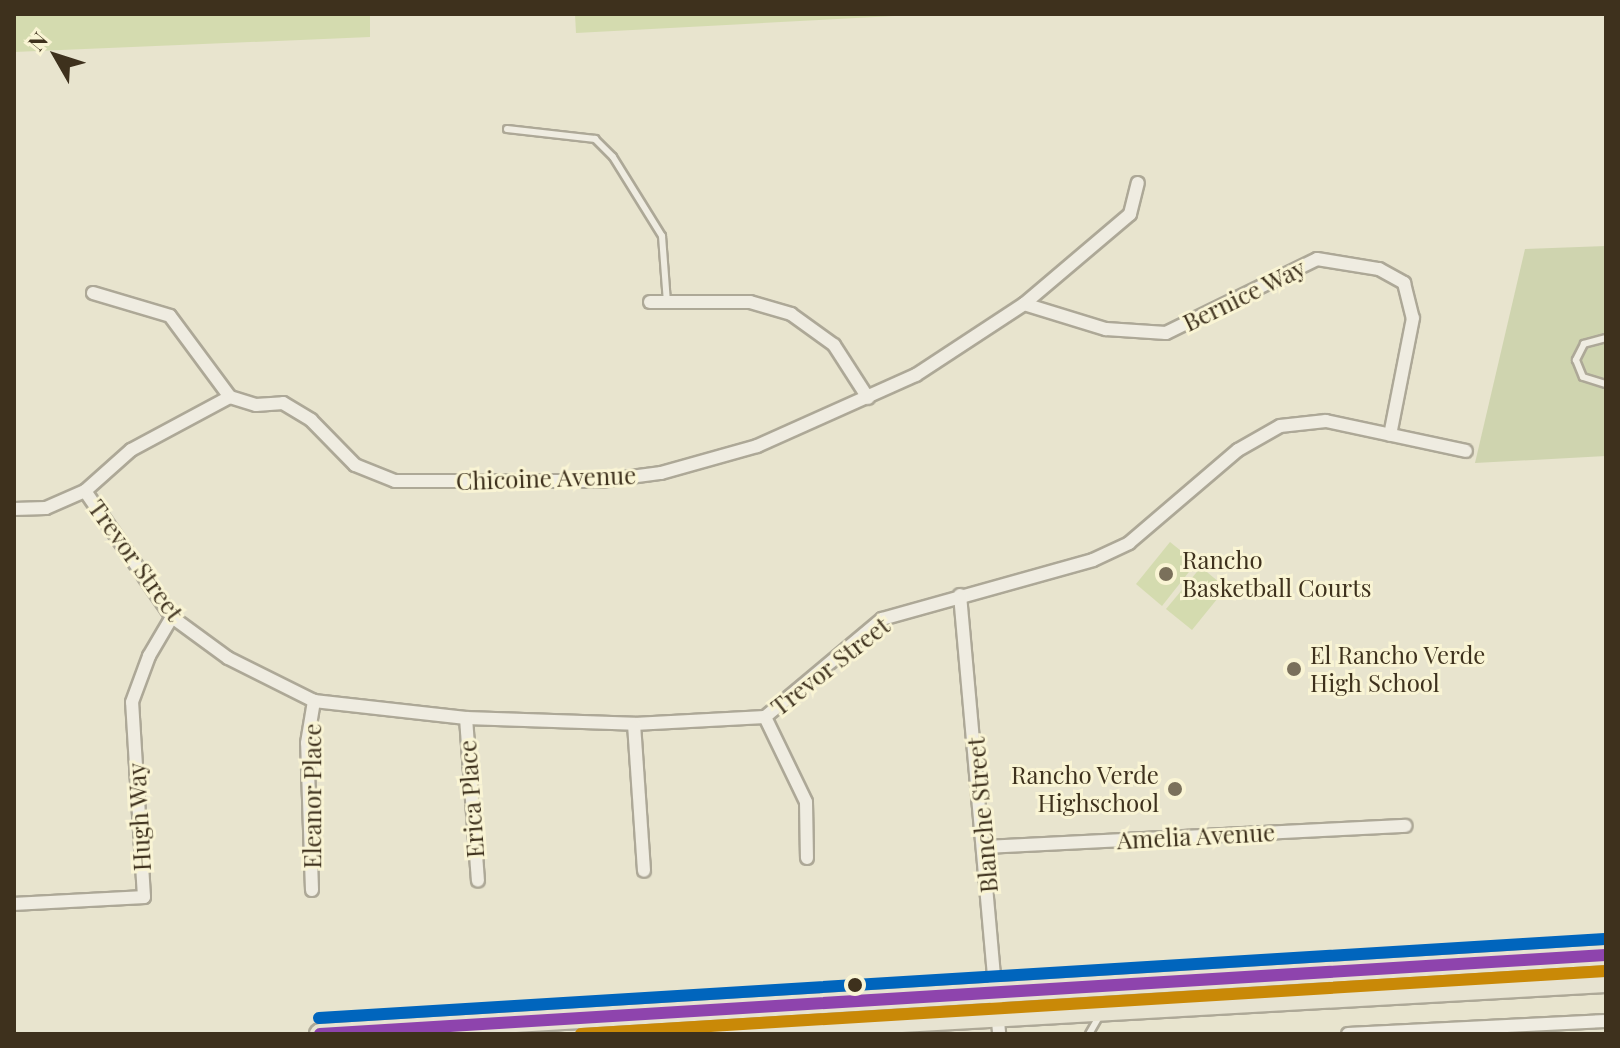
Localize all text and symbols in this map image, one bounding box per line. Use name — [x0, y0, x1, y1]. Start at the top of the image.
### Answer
north arrow — [16, 16, 96, 96]
text: N — [21, 25, 54, 57]
street label: Bernice Way — [1178, 253, 1310, 337]
street label: Chicoine Avenue — [455, 460, 637, 496]
street label: Trevor Street — [82, 494, 190, 626]
place label: Rancho Basketball Courts — [1182, 546, 1371, 602]
marker: Rancho Basketball Courts — [1157, 565, 1175, 583]
street label: Trevor Street — [765, 611, 895, 721]
place label: El Rancho Verde High School — [1310, 641, 1486, 697]
marker: El Rancho Verde High School — [1285, 660, 1303, 678]
street label: Eleanor Place — [298, 723, 326, 869]
street label: Blanche Street — [961, 736, 1003, 894]
street label: Erica Place — [453, 739, 489, 859]
place label: Rancho Verde Highschool — [1010, 761, 1159, 817]
street label: Hugh Way — [122, 762, 156, 872]
marker: Rancho Verde Highschool — [1166, 780, 1184, 798]
street label: Amelia Avenue — [1116, 817, 1276, 855]
unlabelled marker — [847, 977, 863, 993]

